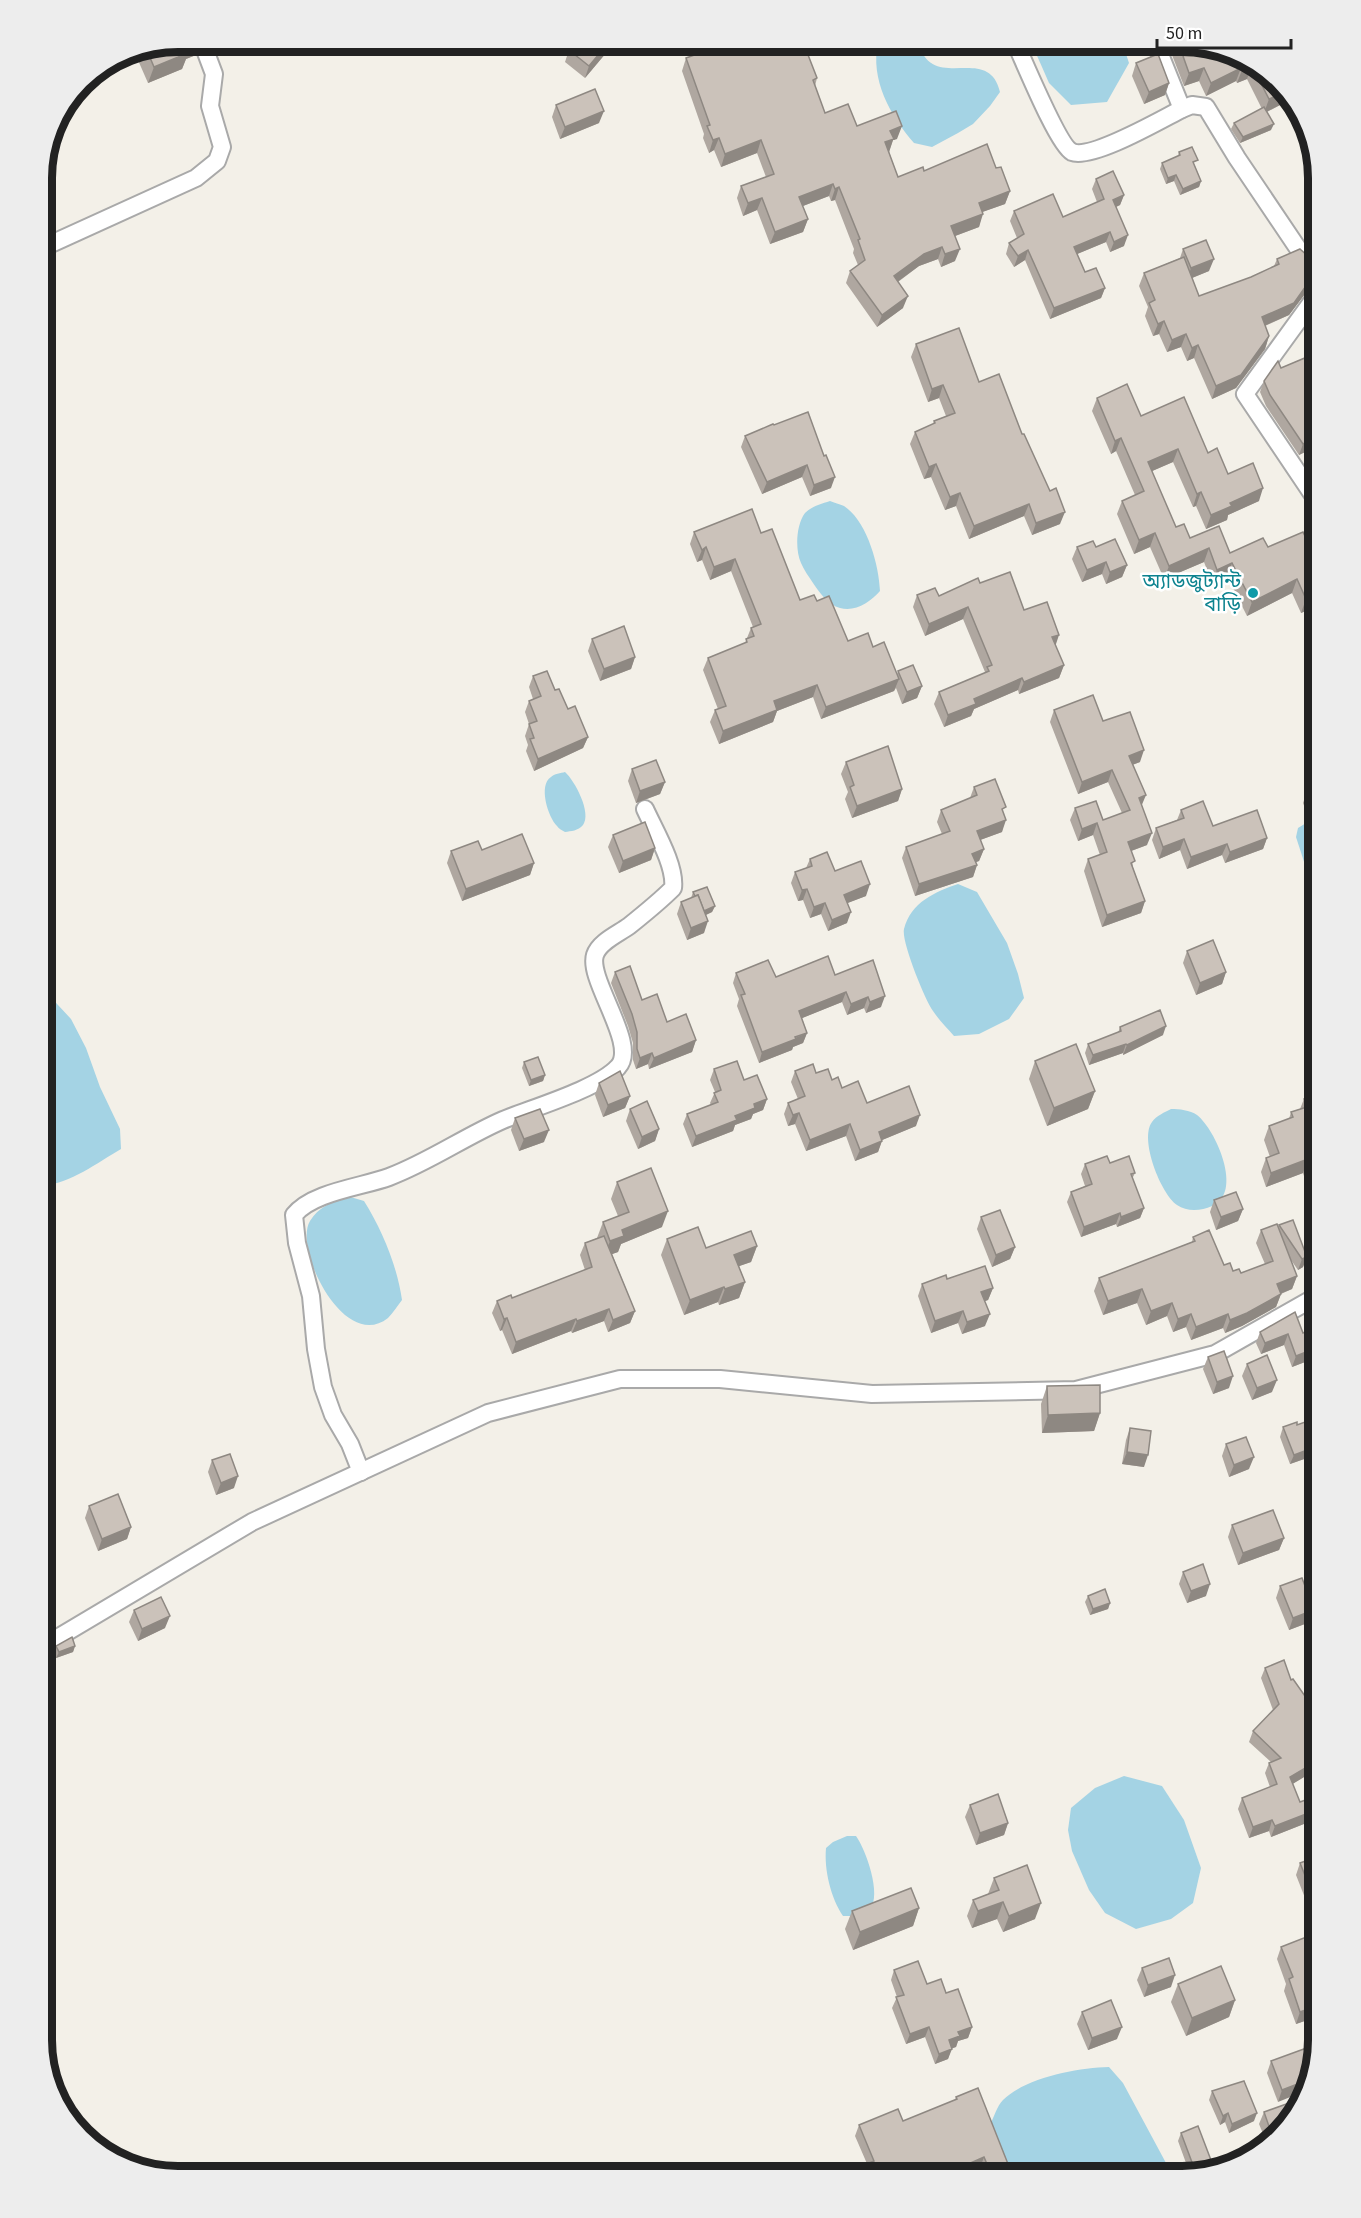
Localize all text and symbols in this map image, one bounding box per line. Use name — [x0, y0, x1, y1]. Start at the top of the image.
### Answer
scale bar — [1157, 12, 1290, 50]
text: 50 m — [1166, 21, 1202, 46]
place label: অ্যাডজুট্যান্ট বাড়ি — [1142, 568, 1242, 619]
marker: অ্যাডজুট্যান্ট বাড়ি — [1246, 586, 1260, 600]

